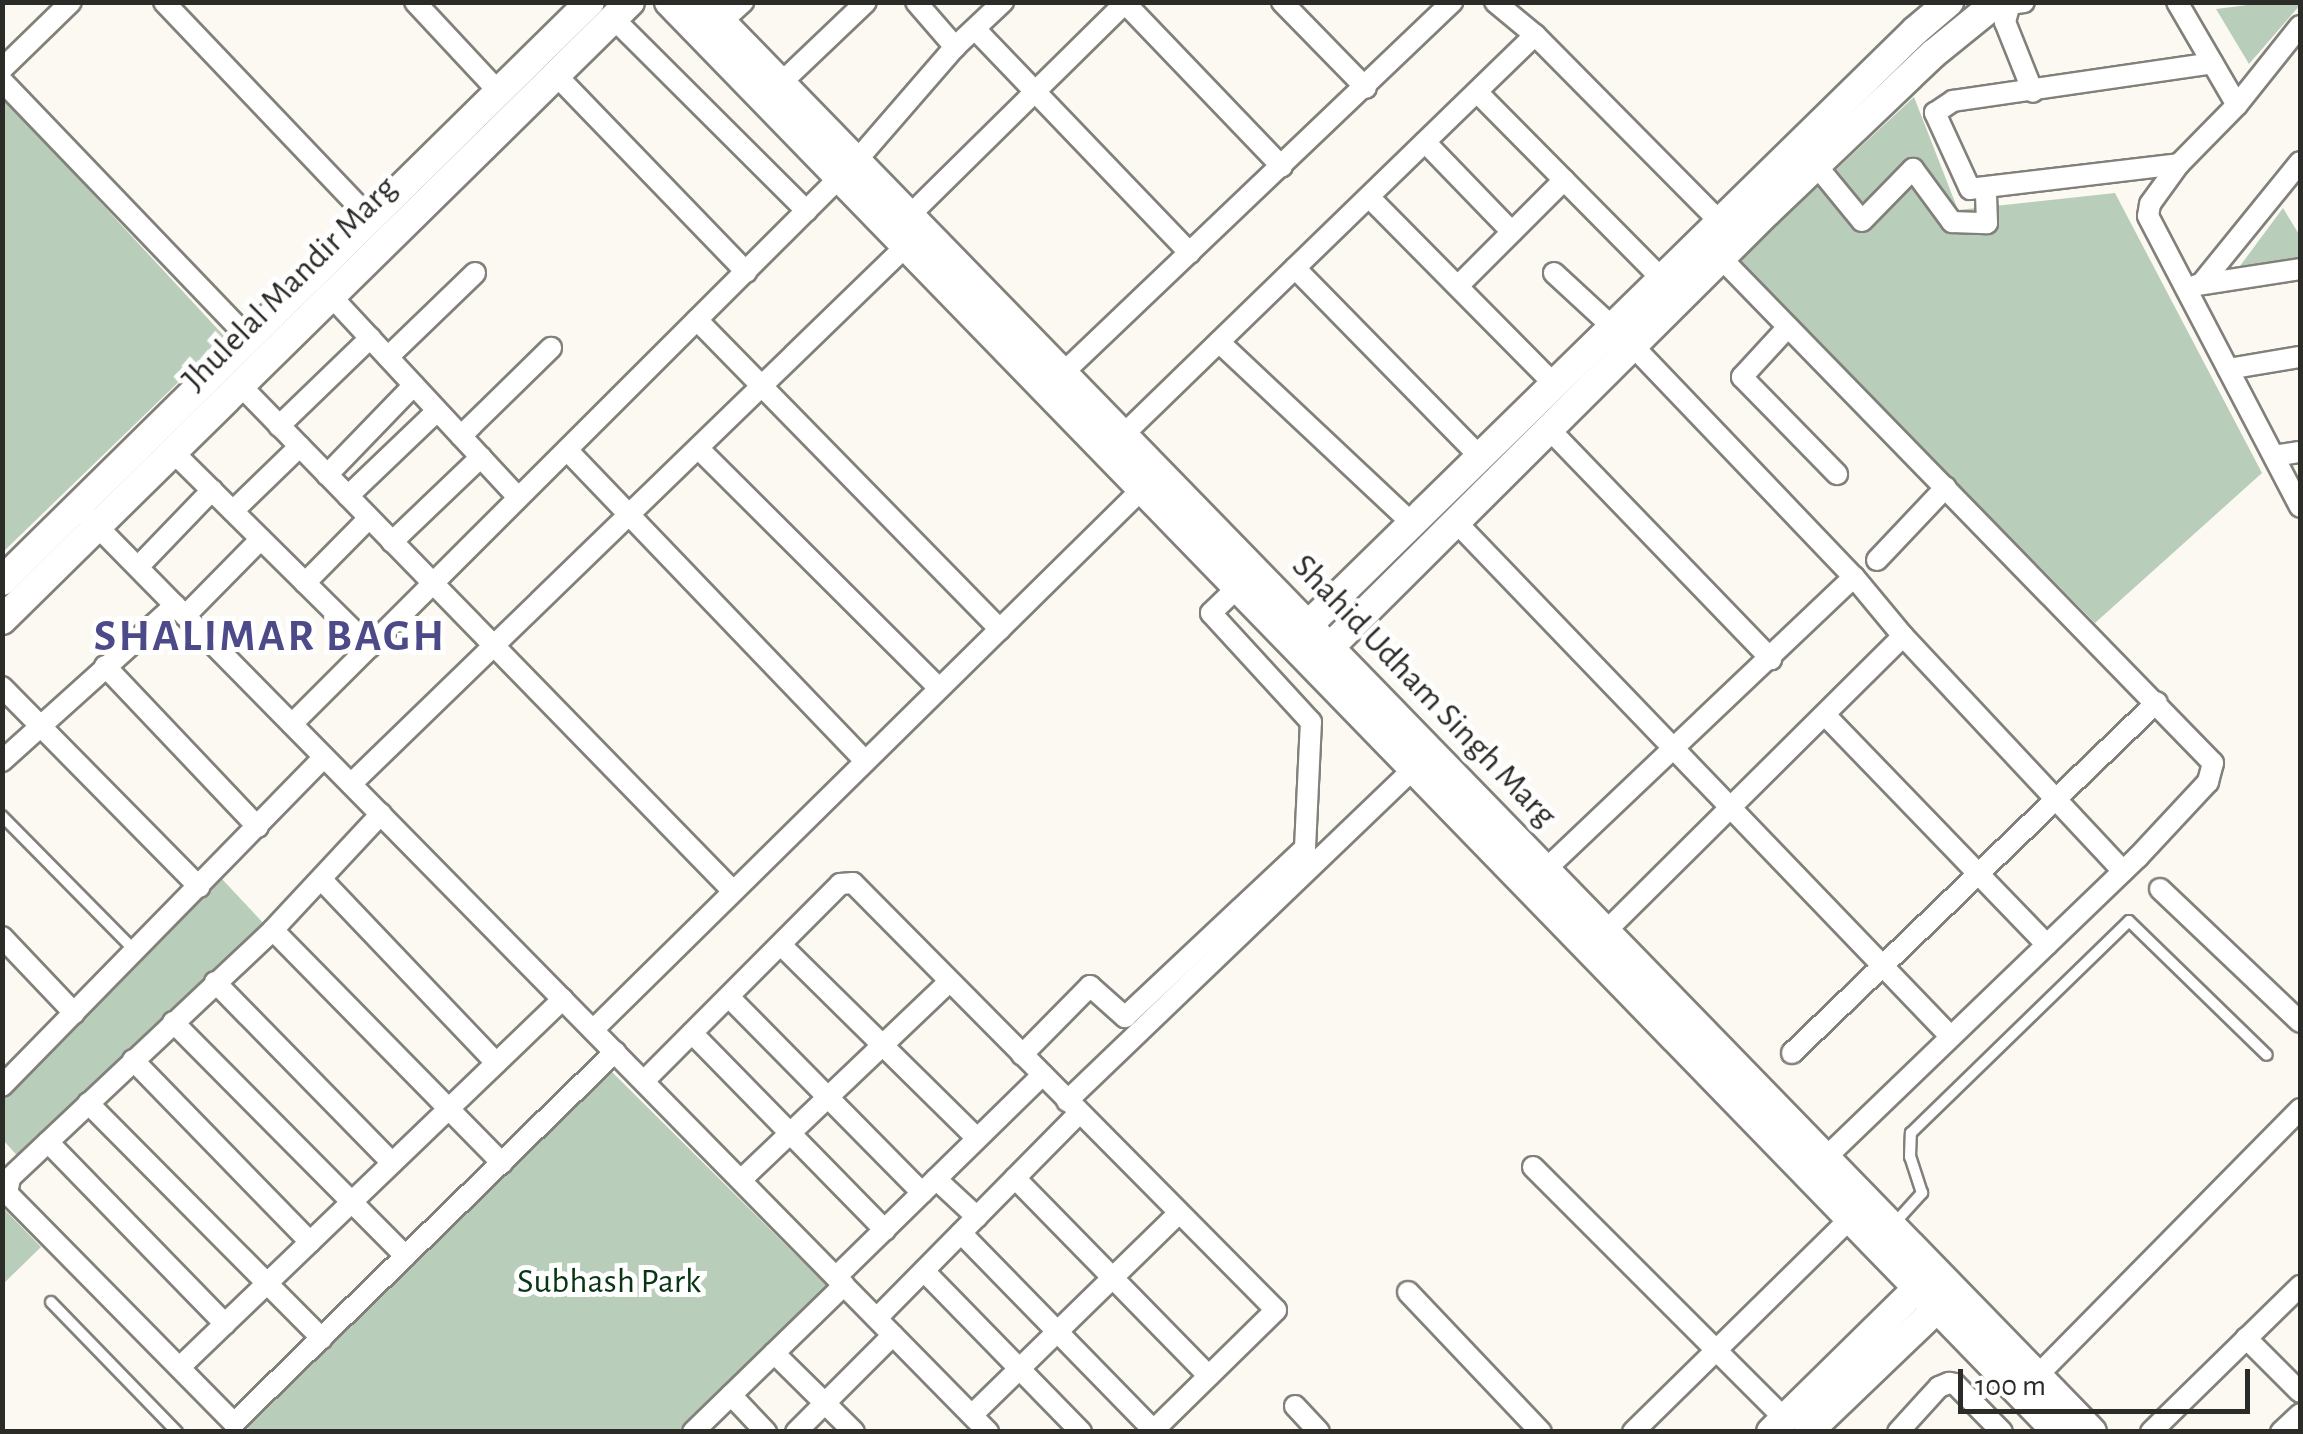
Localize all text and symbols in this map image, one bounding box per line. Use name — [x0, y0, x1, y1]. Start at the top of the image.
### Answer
street label: Jhulelal Mandir Marg — [174, 168, 406, 400]
street label: Shahid Udham Singh Marg — [1283, 546, 1565, 836]
district label: SHALIMAR BAGH — [94, 610, 446, 664]
park label: Subhash Park — [517, 1261, 701, 1303]
scale bar — [1963, 1349, 2256, 1411]
text: 100 m — [1975, 1371, 2046, 1401]

